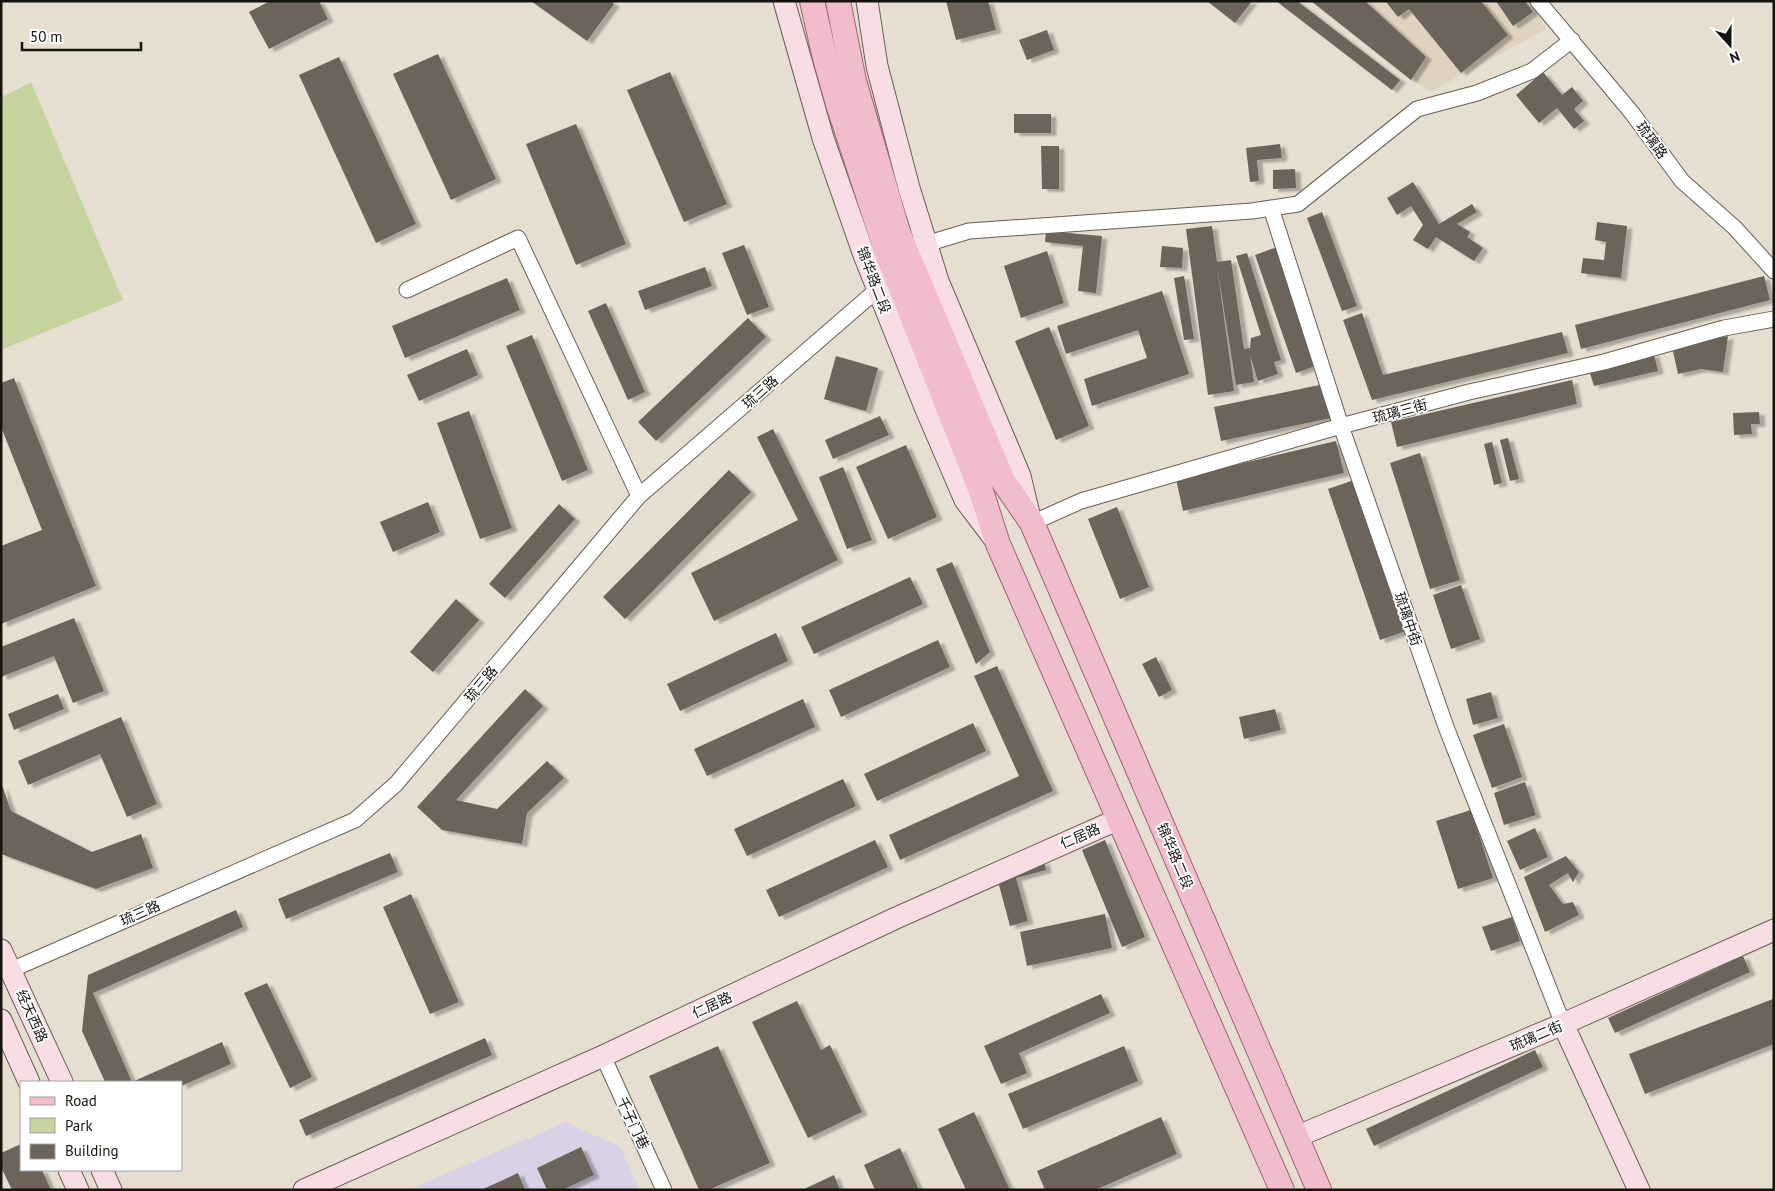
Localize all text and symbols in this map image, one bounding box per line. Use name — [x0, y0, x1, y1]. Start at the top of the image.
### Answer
scale bar — [22, 20, 141, 52]
north arrow — [1705, 20, 1755, 70]
text: 50 m — [30, 27, 63, 46]
text: N — [1727, 47, 1742, 67]
street label: 琉璃路 — [1632, 118, 1672, 162]
street label: 锦华路二段 — [853, 244, 895, 316]
street label: 琉三路 — [738, 371, 782, 413]
street label: 琉璃三街 — [1371, 395, 1429, 427]
street label: 琉璃中街 — [1390, 590, 1426, 648]
street label: 琉三路 — [461, 662, 501, 706]
street label: 仁居路 — [1057, 819, 1103, 853]
street label: 锦华路二段 — [1153, 820, 1197, 892]
street label: 琉三路 — [117, 896, 163, 930]
street label: 经天西路 — [12, 987, 52, 1045]
street label: 仁居路 — [689, 988, 735, 1022]
street label: 琉璃二街 — [1507, 1017, 1565, 1055]
legend — [20, 1081, 182, 1171]
text: Road — [65, 1091, 97, 1110]
street label: 千子门巷 — [613, 1094, 653, 1152]
text: Park — [65, 1116, 93, 1135]
text: Building — [65, 1141, 119, 1160]

